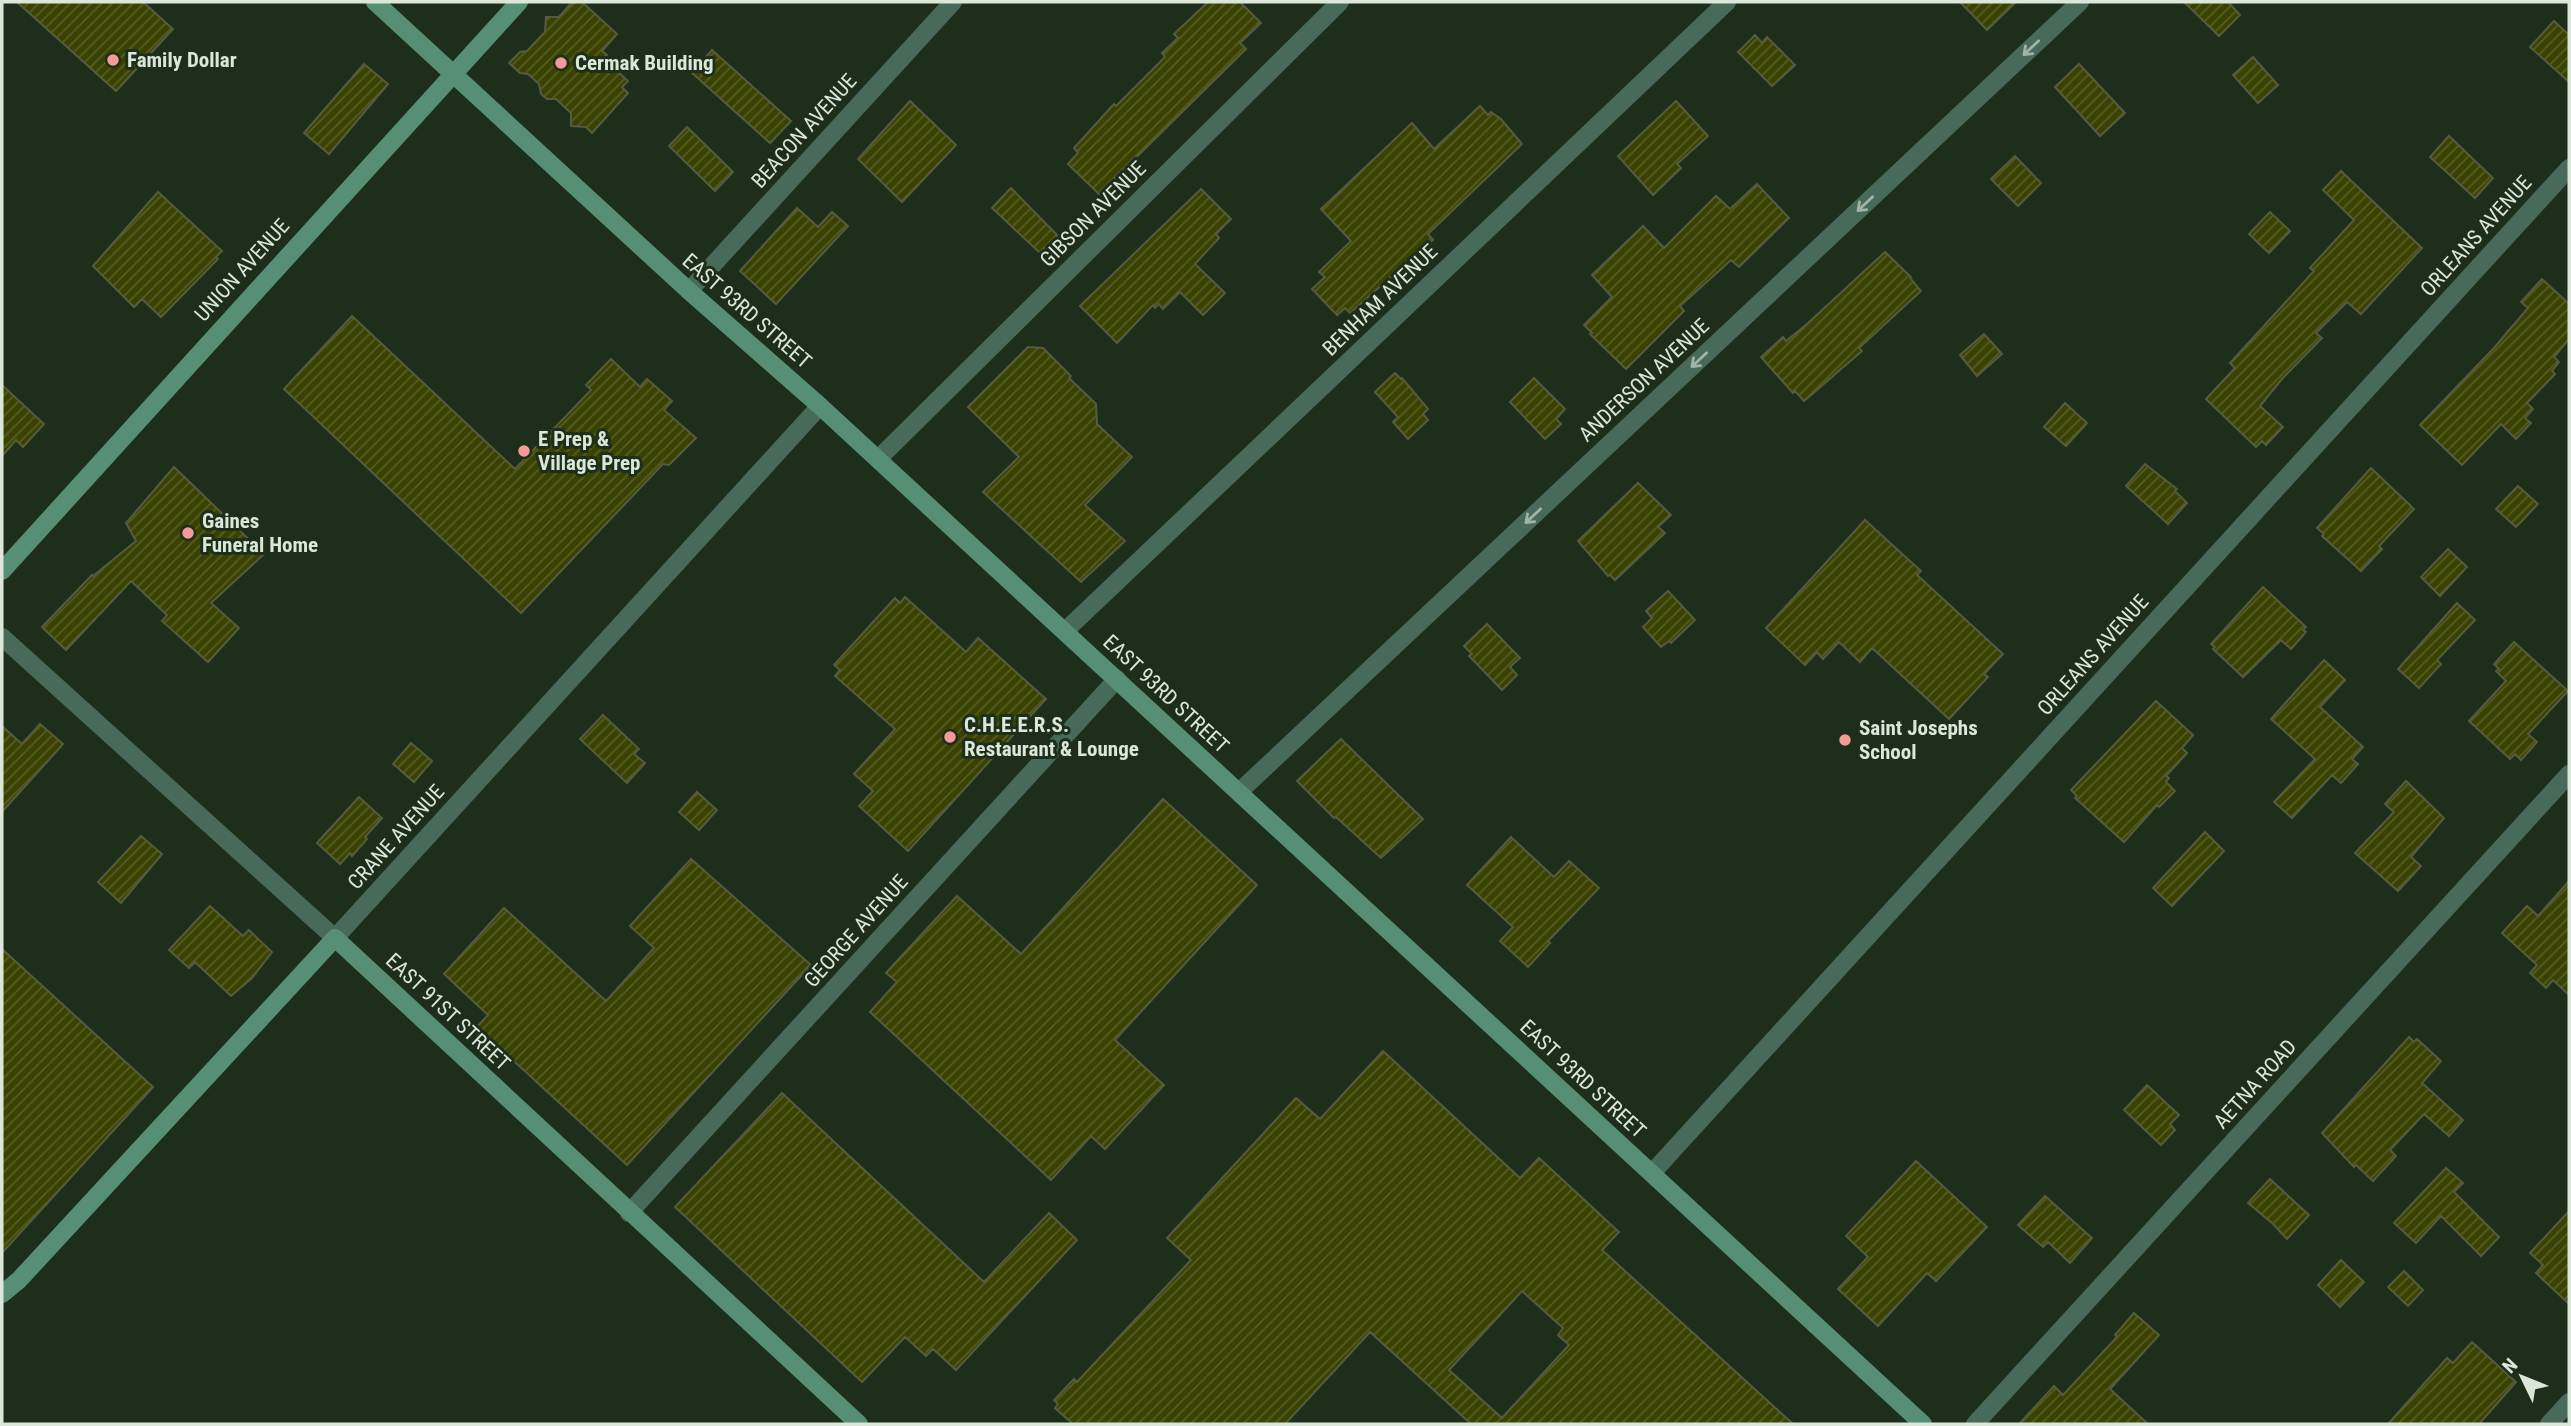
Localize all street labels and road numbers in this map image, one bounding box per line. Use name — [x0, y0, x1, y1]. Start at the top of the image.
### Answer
street label: BEACON AVENUE — [747, 69, 861, 193]
street label: GIBSON AVENUE — [1035, 156, 1151, 272]
street label: ORLEANS AVENUE — [2416, 171, 2536, 301]
street label: UNION AVENUE — [190, 214, 294, 326]
street label: BENHAM AVENUE — [1318, 239, 1442, 361]
street label: EAST 93RD STREET — [678, 249, 816, 373]
street label: ANDERSON AVENUE — [1574, 314, 1714, 446]
street label: ORLEANS AVENUE — [2033, 590, 2153, 720]
street label: EAST 93RD STREET — [1098, 630, 1234, 758]
street label: CRANE AVENUE — [343, 780, 449, 894]
street label: GEORGE AVENUE — [799, 870, 913, 992]
street label: EAST 91ST STREET — [381, 948, 515, 1076]
street label: EAST 93RD STREET — [1515, 1015, 1651, 1143]
street label: AETNA ROAD — [2209, 1035, 2301, 1133]

